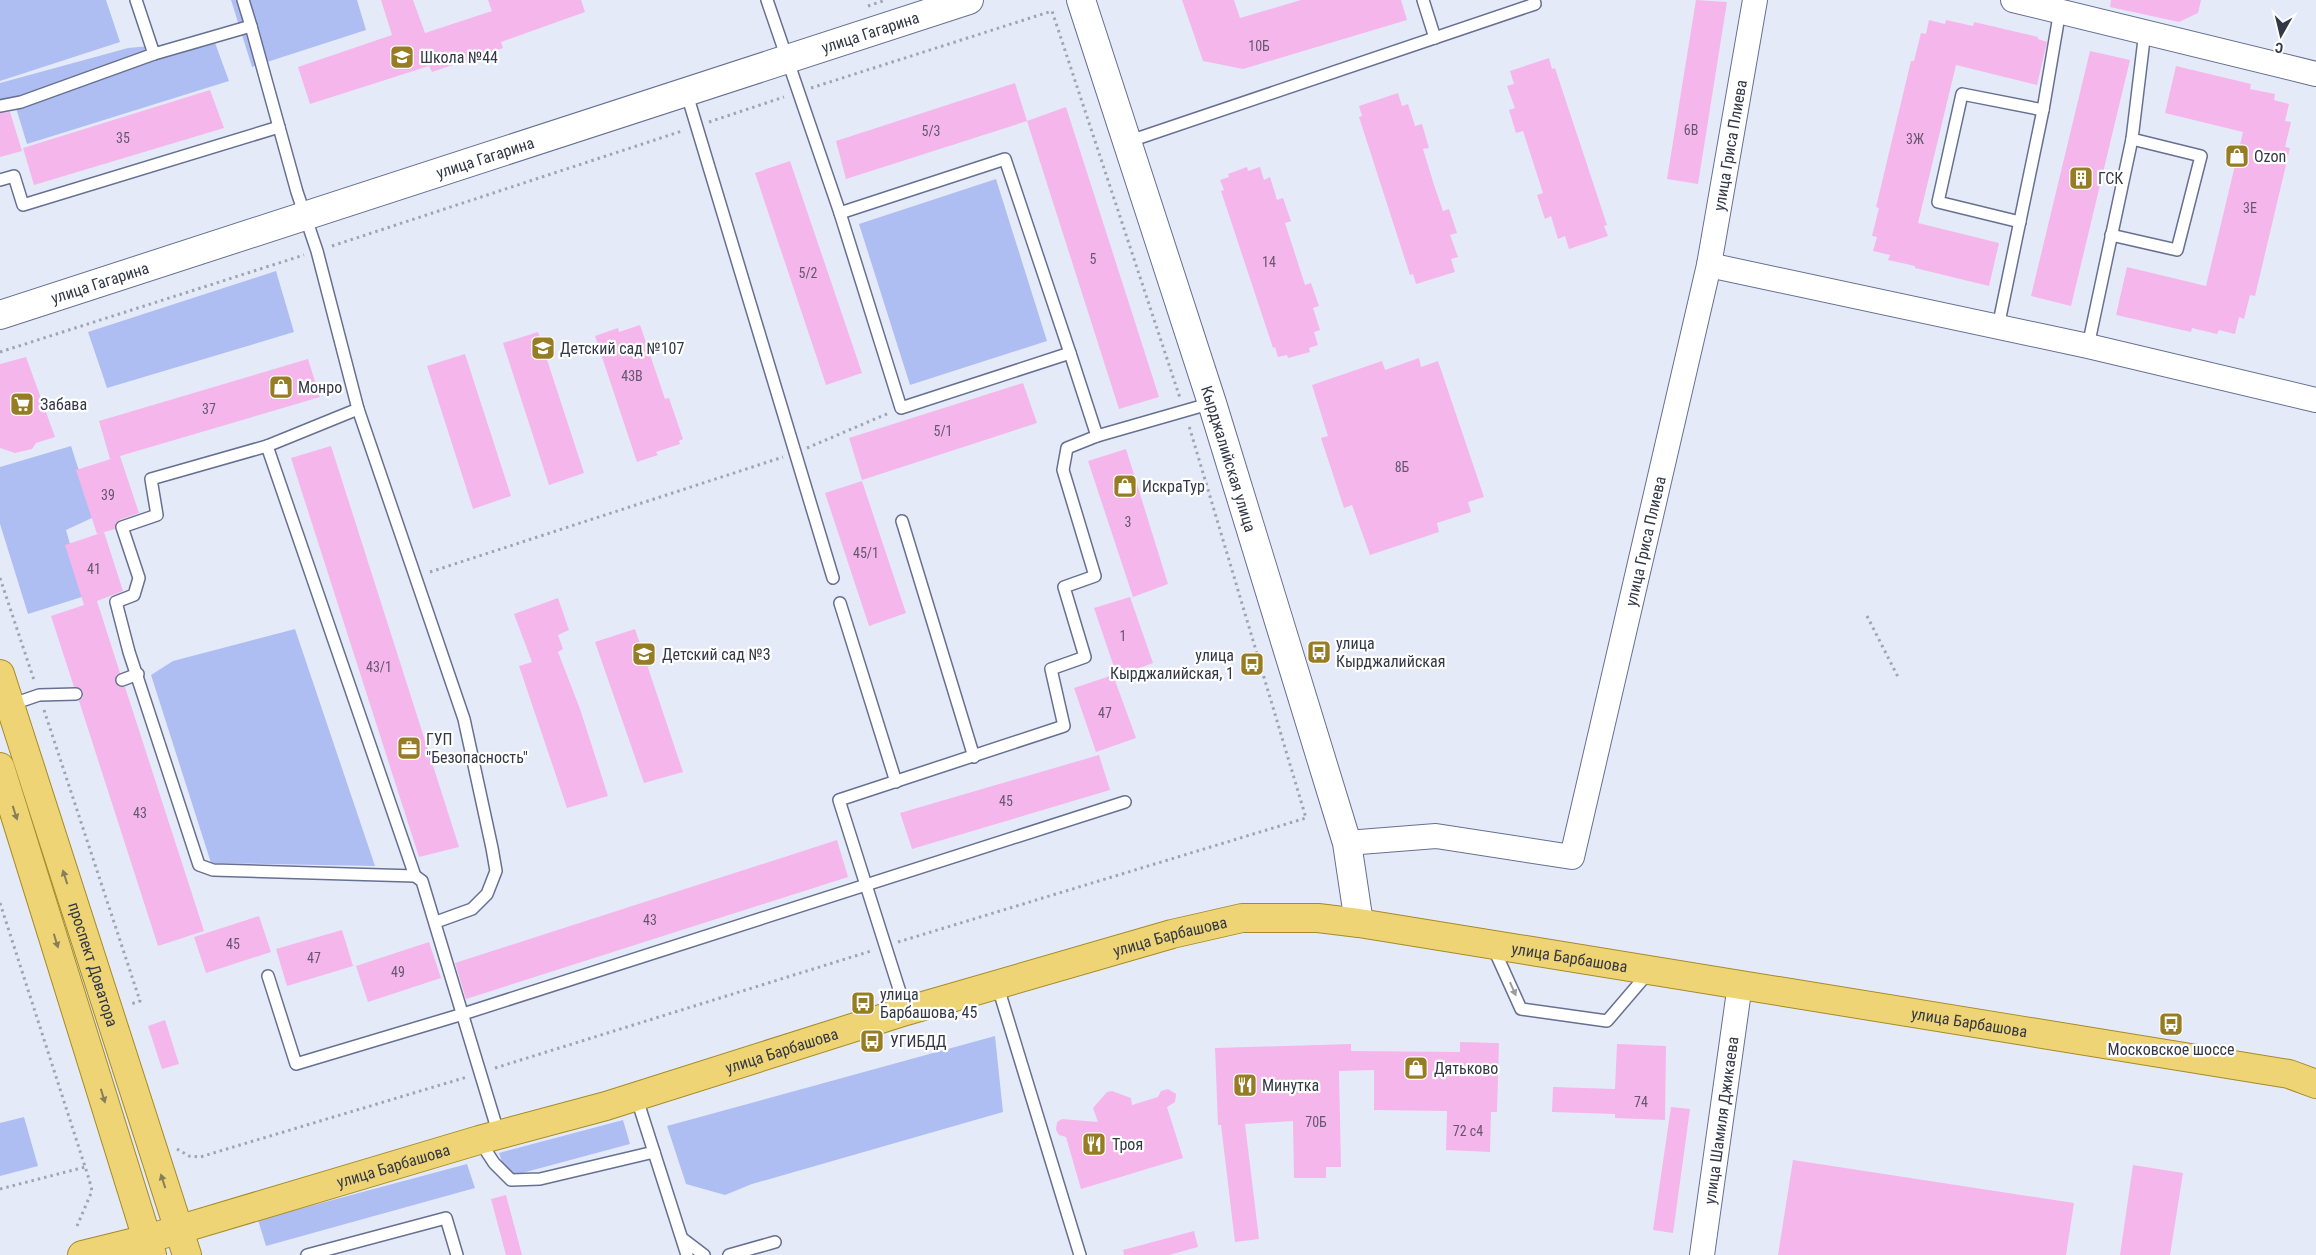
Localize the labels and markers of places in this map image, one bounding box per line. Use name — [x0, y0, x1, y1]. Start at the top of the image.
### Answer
school or university icon: Школа №44 — [389, 44, 415, 70]
place label: Школа №44 — [420, 48, 498, 67]
shop icon: Ozon — [2224, 143, 2250, 169]
place label: Ozon — [2254, 147, 2286, 166]
building icon: ГСК — [2068, 165, 2094, 191]
place label: ГСК — [2098, 169, 2123, 188]
school or university icon: Детский сад №107 — [530, 335, 556, 361]
place label: Детский сад №107 — [560, 339, 684, 358]
shop icon: Монро — [268, 374, 294, 400]
place label: Монро — [298, 378, 342, 397]
supermarket icon: Забава — [9, 391, 35, 417]
place label: Забава — [40, 395, 87, 414]
shop icon: ИскраТур — [1112, 473, 1138, 499]
place label: ИскраТур — [1142, 477, 1205, 496]
place label: улица Кырджалийская — [1336, 634, 1445, 671]
bus stop icon: улица Кырджалийская — [1306, 639, 1332, 665]
school or university icon: Детский сад №3 — [631, 641, 657, 667]
place label: Детский сад №3 — [662, 645, 771, 664]
place label: улица Кырджалийская, 1 — [1110, 646, 1234, 683]
bus stop icon: улица Кырджалийская, 1 — [1239, 651, 1265, 677]
place label: ГУП "Безопасность" — [426, 730, 528, 767]
office icon: ГУП "Безопасность" — [396, 735, 422, 761]
place label: улица Барбашова, 45 — [880, 985, 978, 1022]
bus stop icon: улица Барбашова, 45 — [850, 990, 876, 1016]
bus stop icon: Московское шоссе — [2158, 1011, 2184, 1037]
bus stop icon: УГИБДД — [859, 1028, 885, 1054]
place label: УГИБДД — [890, 1032, 947, 1051]
place label: Московское шоссе — [2108, 1040, 2234, 1059]
shop icon: Дятьково — [1403, 1055, 1429, 1081]
place label: Дятьково — [1434, 1059, 1498, 1078]
restaurant icon: Минутка — [1232, 1072, 1258, 1098]
place label: Минутка — [1262, 1076, 1319, 1095]
restaurant icon: Троя — [1081, 1131, 1107, 1157]
place label: Троя — [1112, 1135, 1143, 1154]

